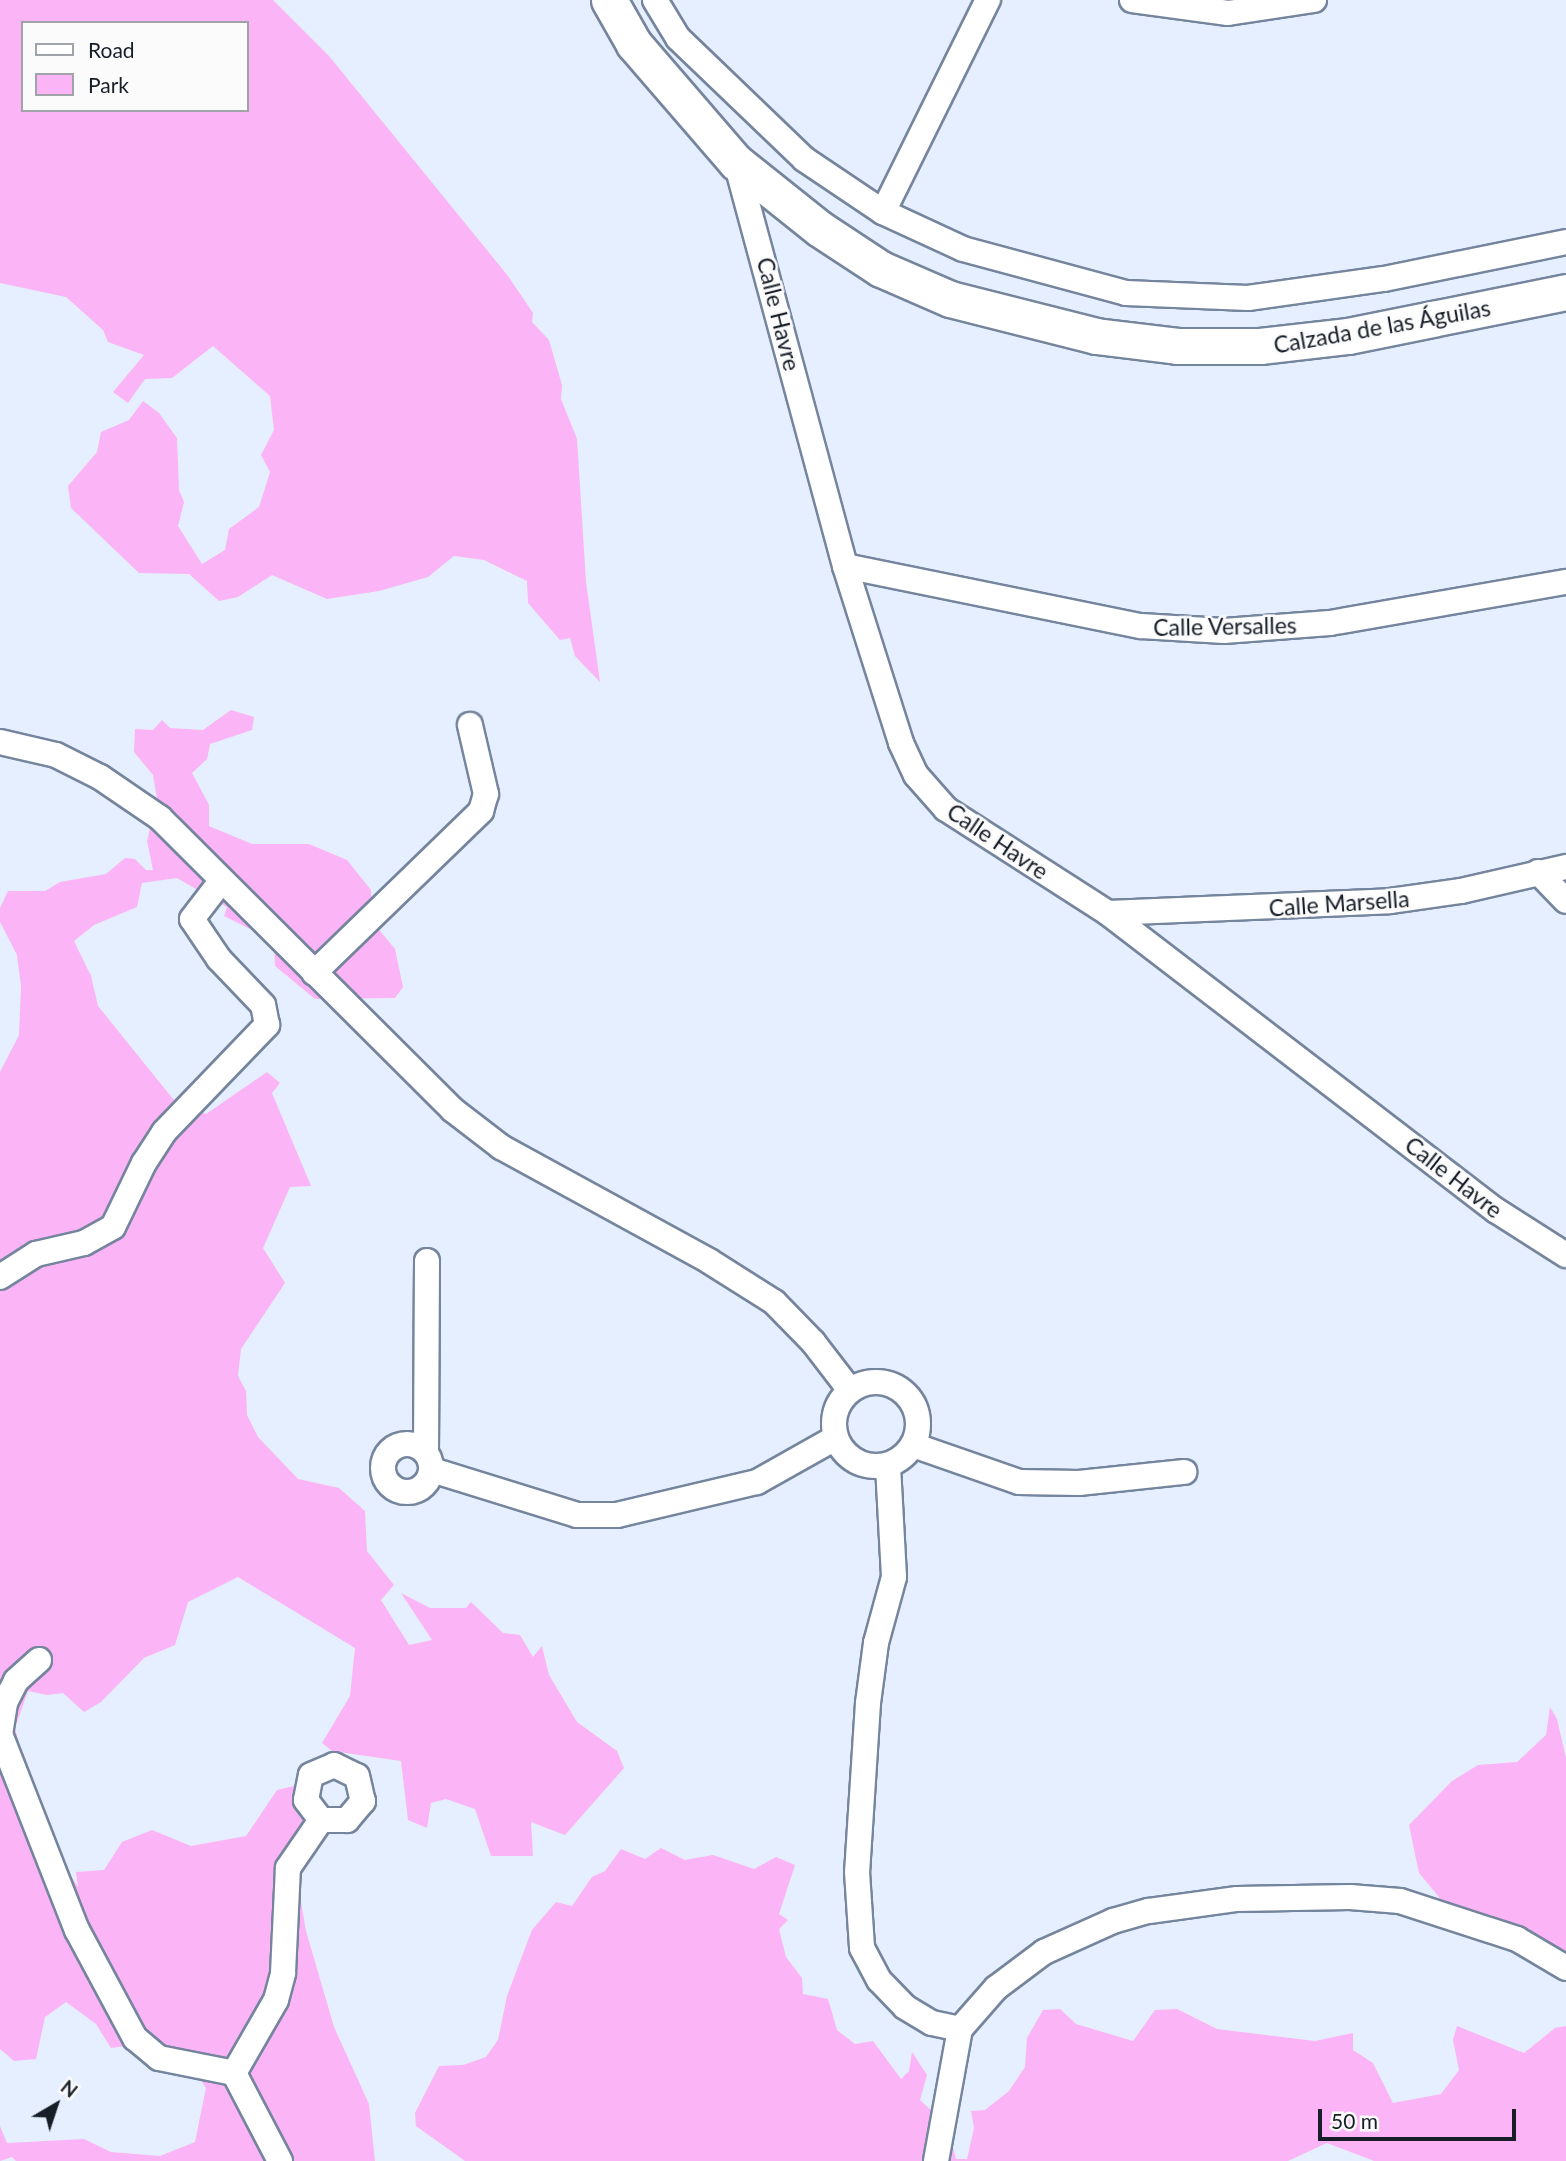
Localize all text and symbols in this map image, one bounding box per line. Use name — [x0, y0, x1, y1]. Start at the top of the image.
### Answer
legend — [21, 21, 248, 112]
text: Road — [88, 37, 135, 62]
text: Park — [88, 72, 129, 97]
street label: Calle Havre — [752, 254, 806, 374]
street label: Calzada de las Águilas — [1271, 293, 1493, 359]
street label: Calle Versalles — [1153, 611, 1297, 641]
street label: Calle Havre — [942, 797, 1054, 885]
street label: Calle Marsella — [1268, 884, 1410, 922]
street label: Calle Havre — [1400, 1130, 1508, 1224]
north arrow — [21, 2070, 91, 2140]
text: N — [57, 2075, 82, 2102]
scale bar — [1321, 2094, 1519, 2138]
text: 50 m — [1331, 2108, 1378, 2133]

